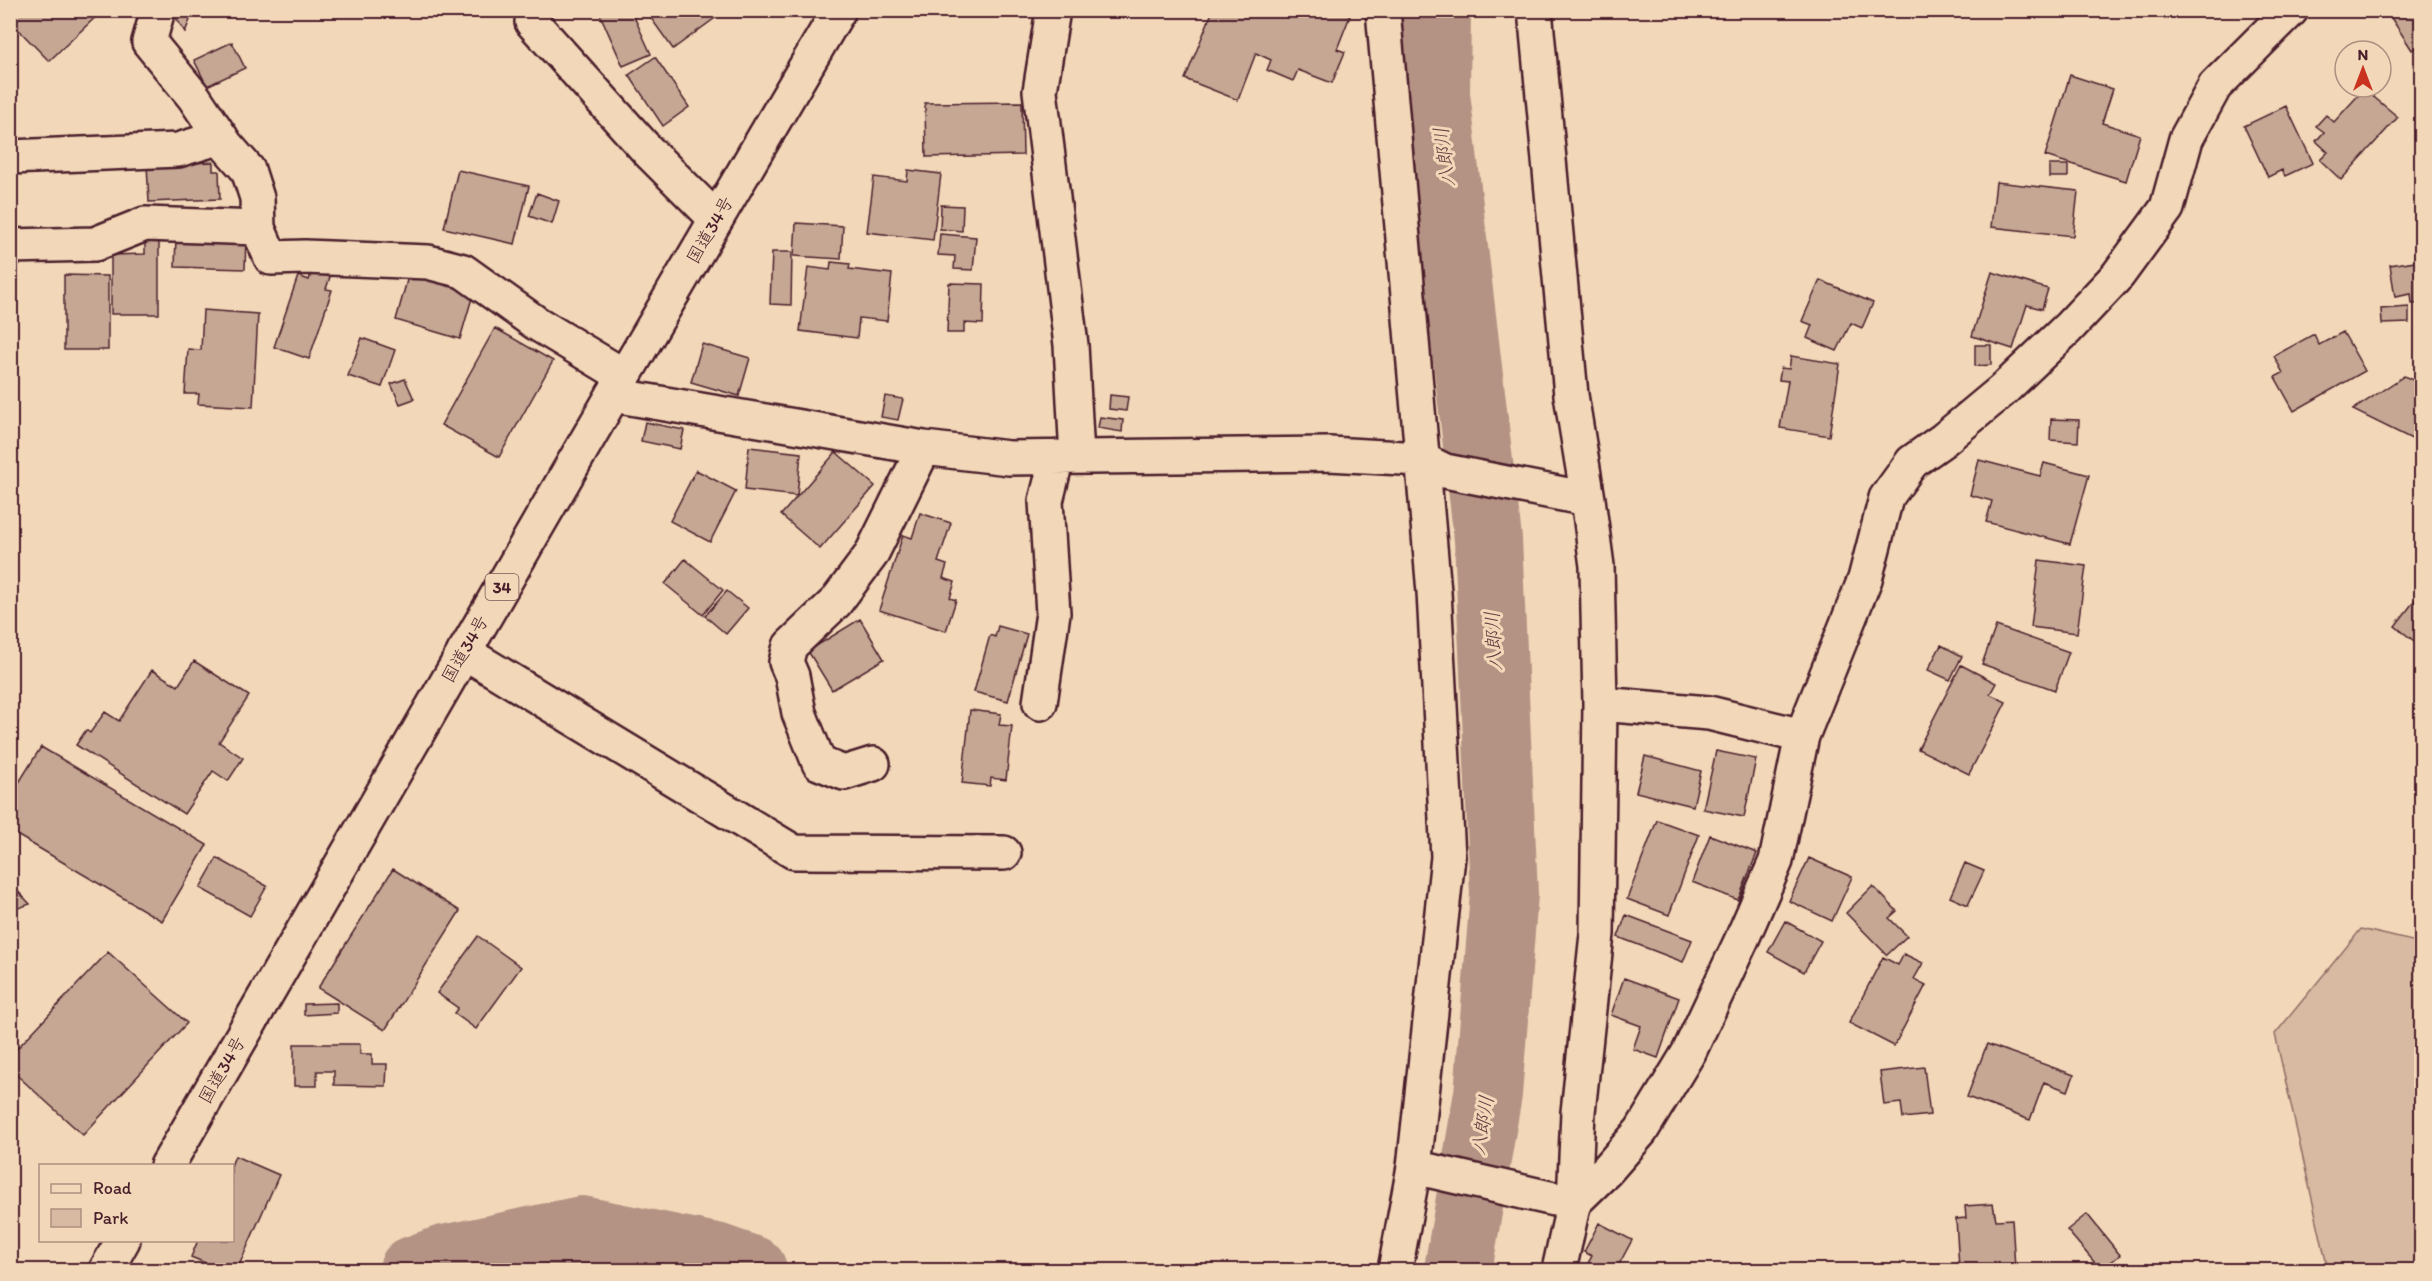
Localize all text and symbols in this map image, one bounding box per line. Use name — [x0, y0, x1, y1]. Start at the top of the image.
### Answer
north arrow — [2333, 39, 2393, 99]
text: N — [2358, 45, 2368, 64]
water label: 八郎川 — [1428, 126, 1460, 188]
street label: 国道34号 — [682, 192, 738, 268]
road number: 34 — [486, 574, 518, 600]
water label: 八郎川 — [1479, 610, 1507, 672]
street label: 国道34号 — [437, 611, 493, 687]
street label: 国道34号 — [194, 1032, 250, 1108]
water label: 八郎川 — [1465, 1093, 1499, 1157]
legend — [39, 1164, 234, 1242]
text: Road — [93, 1177, 132, 1199]
text: Park — [93, 1207, 128, 1229]

